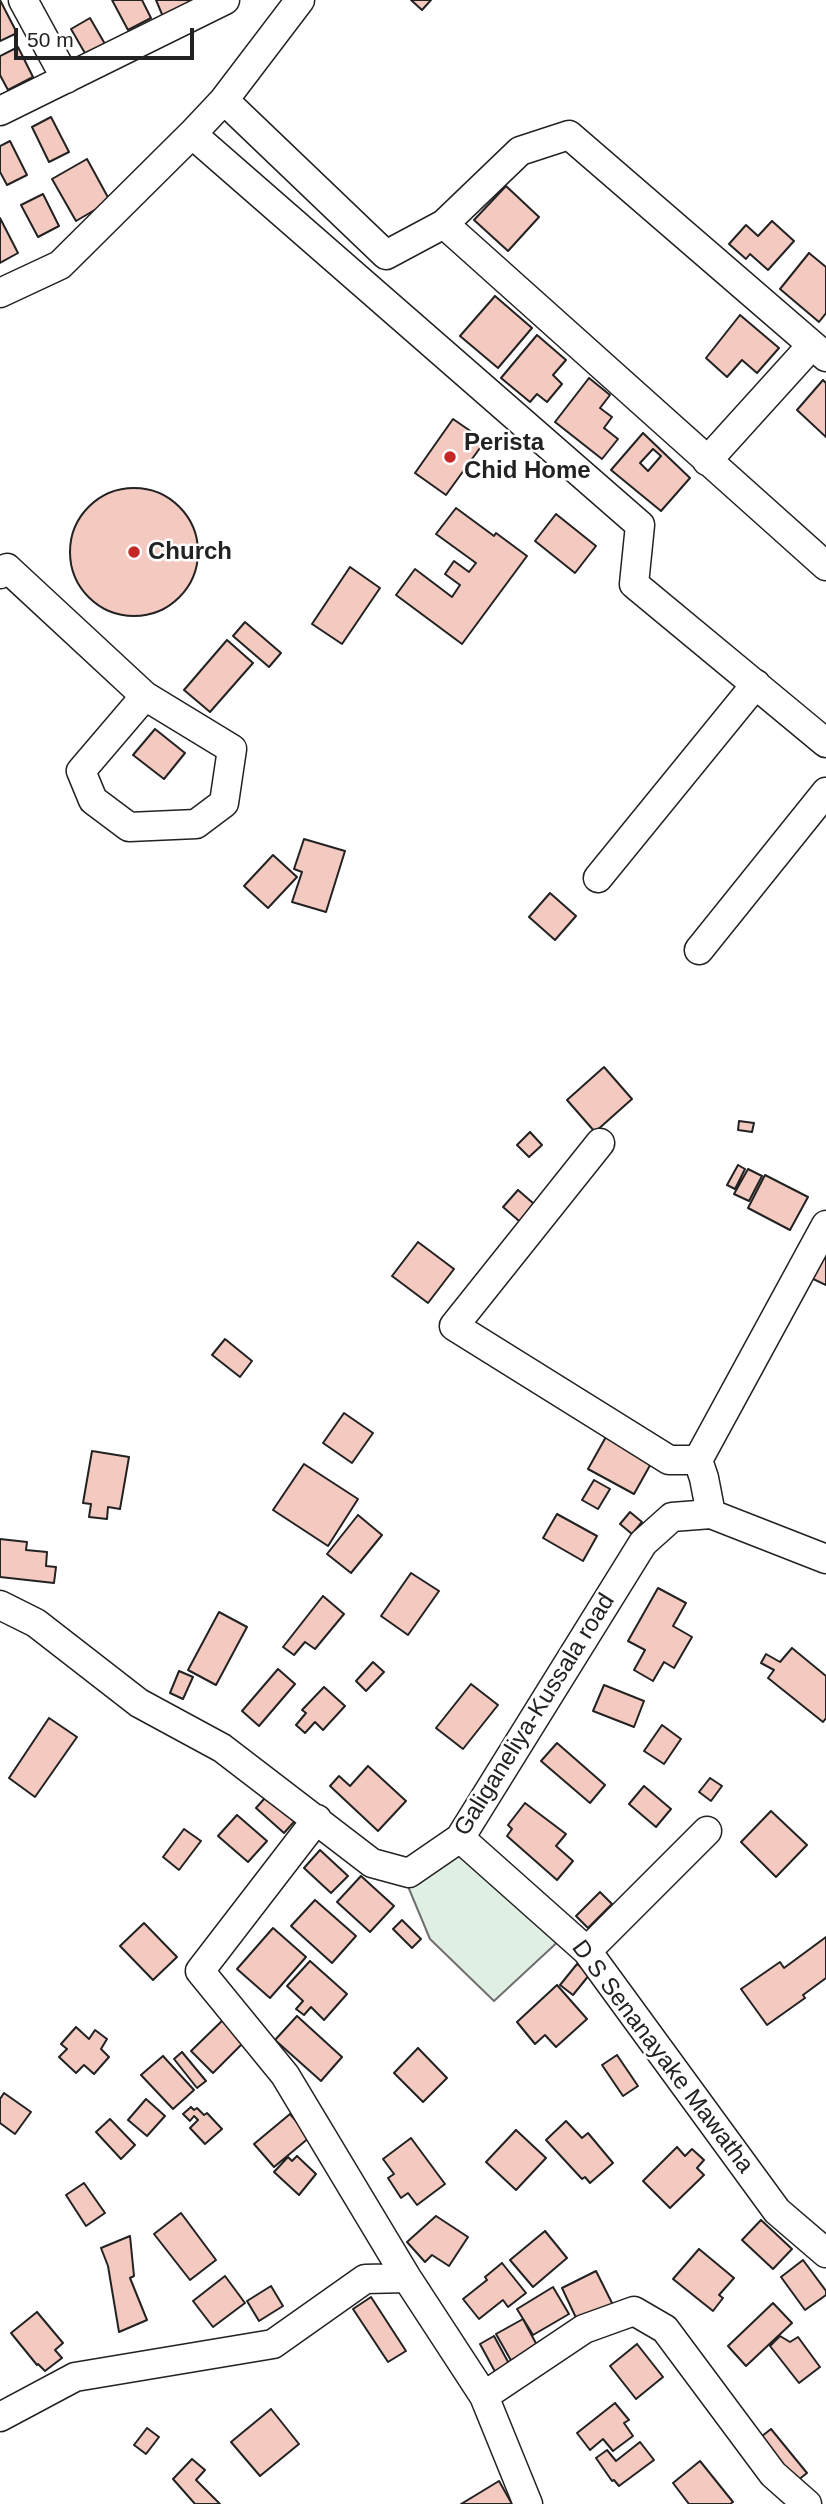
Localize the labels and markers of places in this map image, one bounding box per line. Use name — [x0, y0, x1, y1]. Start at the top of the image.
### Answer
place label: Perista Chid Home — [464, 429, 591, 485]
marker: Perista Chid Home — [442, 449, 458, 465]
place label: Church — [148, 538, 232, 566]
marker: Church — [126, 544, 142, 560]

